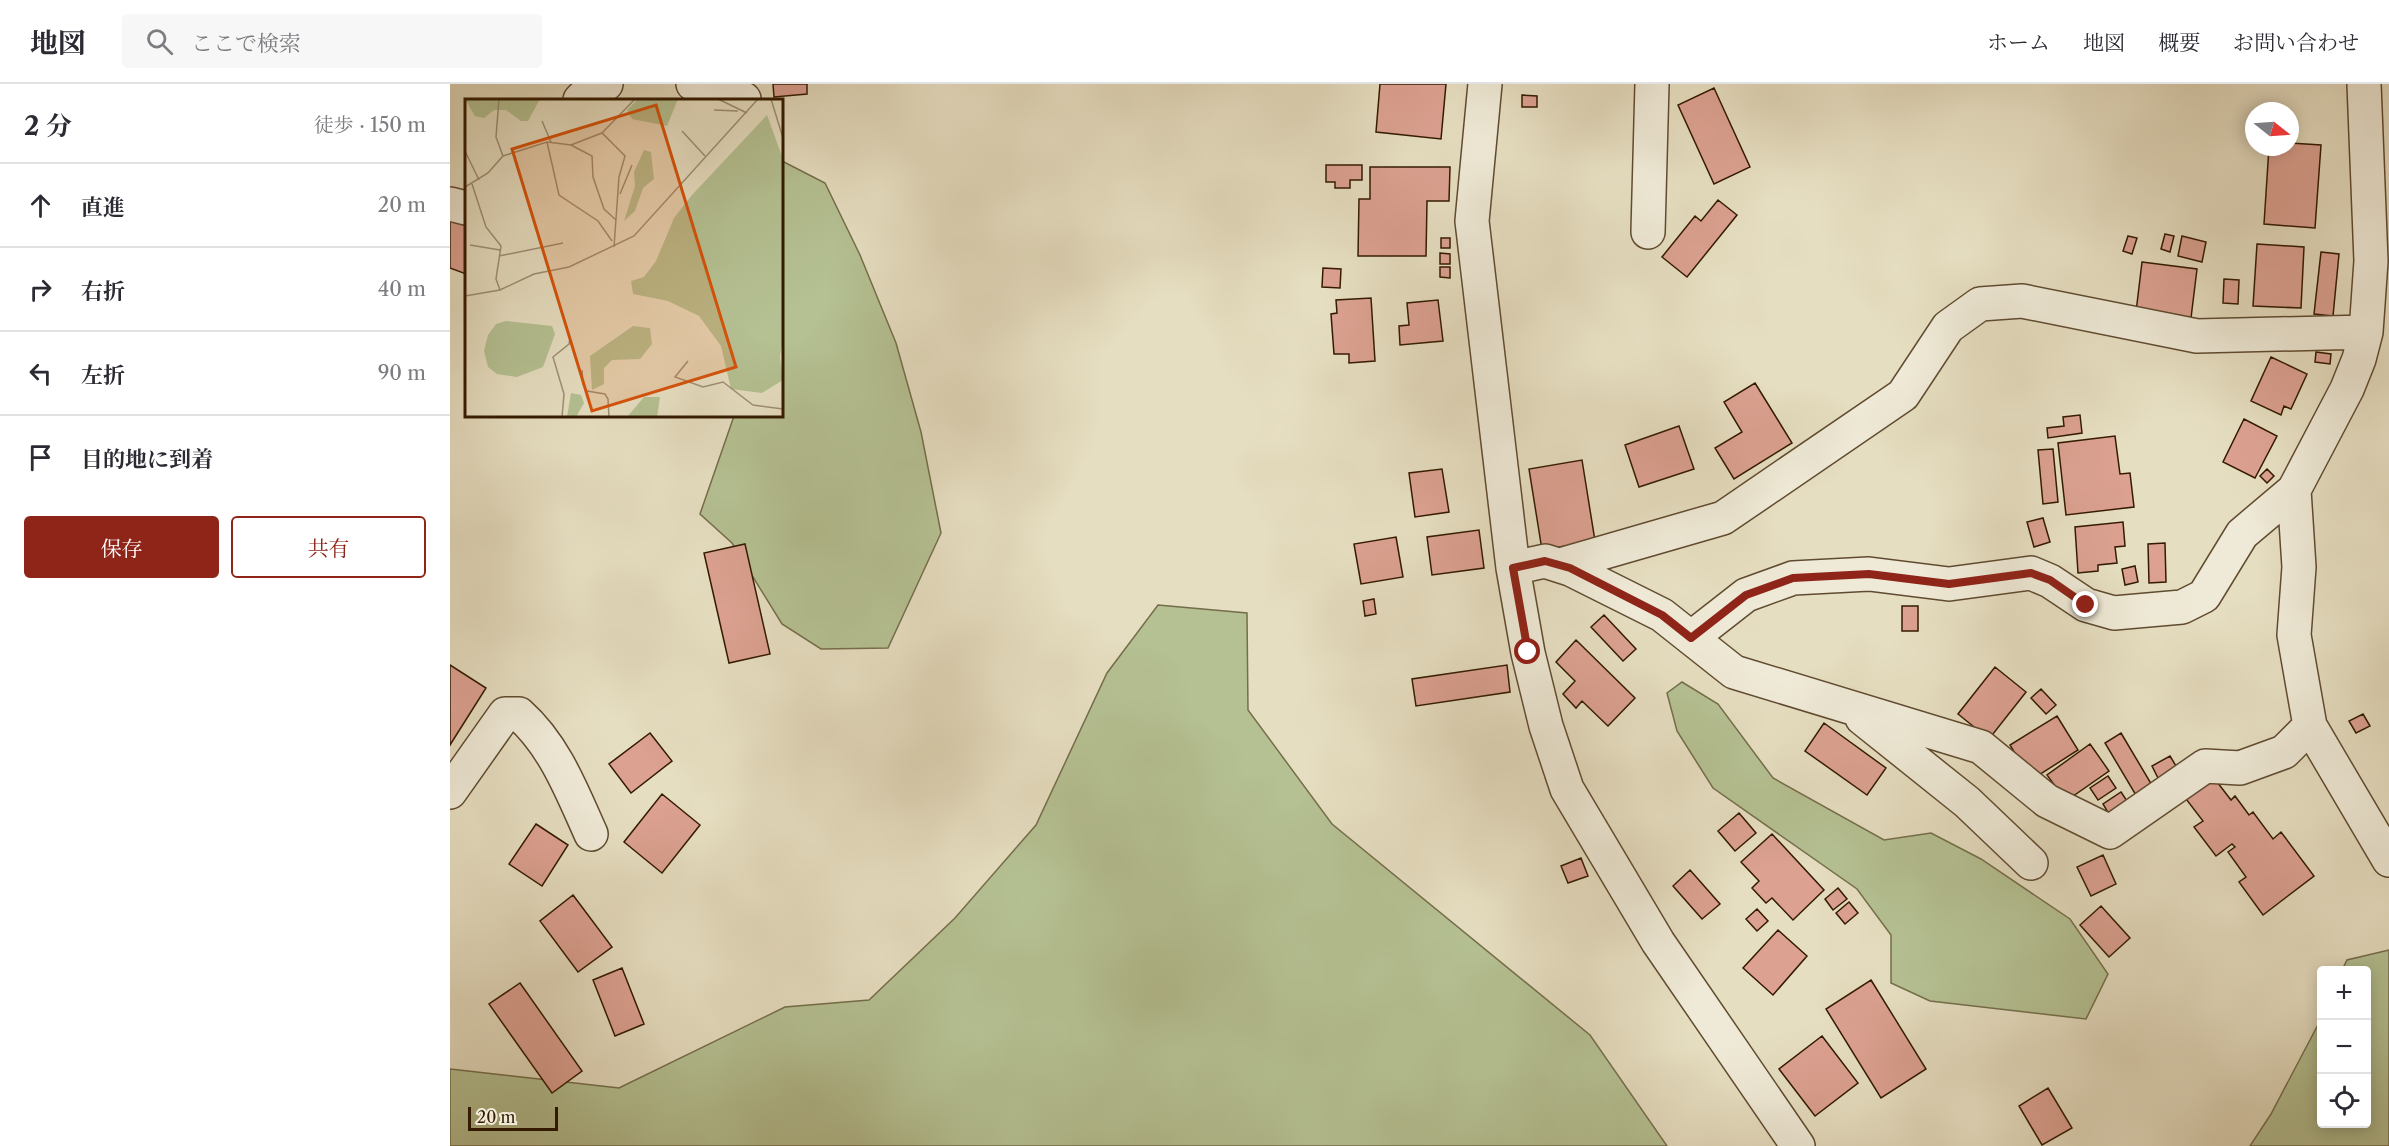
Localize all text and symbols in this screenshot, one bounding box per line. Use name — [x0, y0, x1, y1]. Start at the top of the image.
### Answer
search box — [122, 14, 542, 68]
icon: search — [143, 25, 176, 58]
text: 地図 — [30, 26, 86, 60]
text: ここで検索 — [191, 30, 301, 57]
text: ホーム — [1987, 30, 2050, 55]
text: 地図 — [2083, 30, 2125, 55]
text: 概要 — [2158, 30, 2200, 55]
text: お問い合わせ — [2233, 30, 2359, 55]
inset map — [465, 99, 783, 417]
north arrow — [2245, 102, 2299, 156]
text: 2 分 — [24, 110, 72, 142]
text: 徒歩 · 150 m — [314, 113, 426, 137]
icon: ahead — [24, 189, 57, 222]
text: 20 m — [378, 193, 426, 217]
text: 直進 — [81, 194, 125, 221]
icon: right — [24, 273, 57, 306]
text: 40 m — [378, 277, 426, 301]
text: 右折 — [81, 278, 125, 305]
icon: left — [24, 357, 57, 390]
text: 90 m — [378, 361, 426, 385]
text: 左折 — [81, 362, 125, 389]
icon: arrive — [24, 441, 57, 474]
text: 目的地に到着 — [81, 446, 213, 473]
button: 保存 — [24, 516, 219, 578]
button: 共有 — [231, 516, 426, 578]
route end — [2072, 591, 2098, 617]
route start — [1514, 638, 1540, 664]
map controls — [2317, 966, 2371, 1128]
button: + — [2317, 966, 2371, 1020]
button: − — [2317, 1020, 2371, 1074]
button: locate — [2317, 1074, 2371, 1128]
scale bar — [468, 1104, 558, 1132]
text: 20 m — [477, 1107, 516, 1127]

